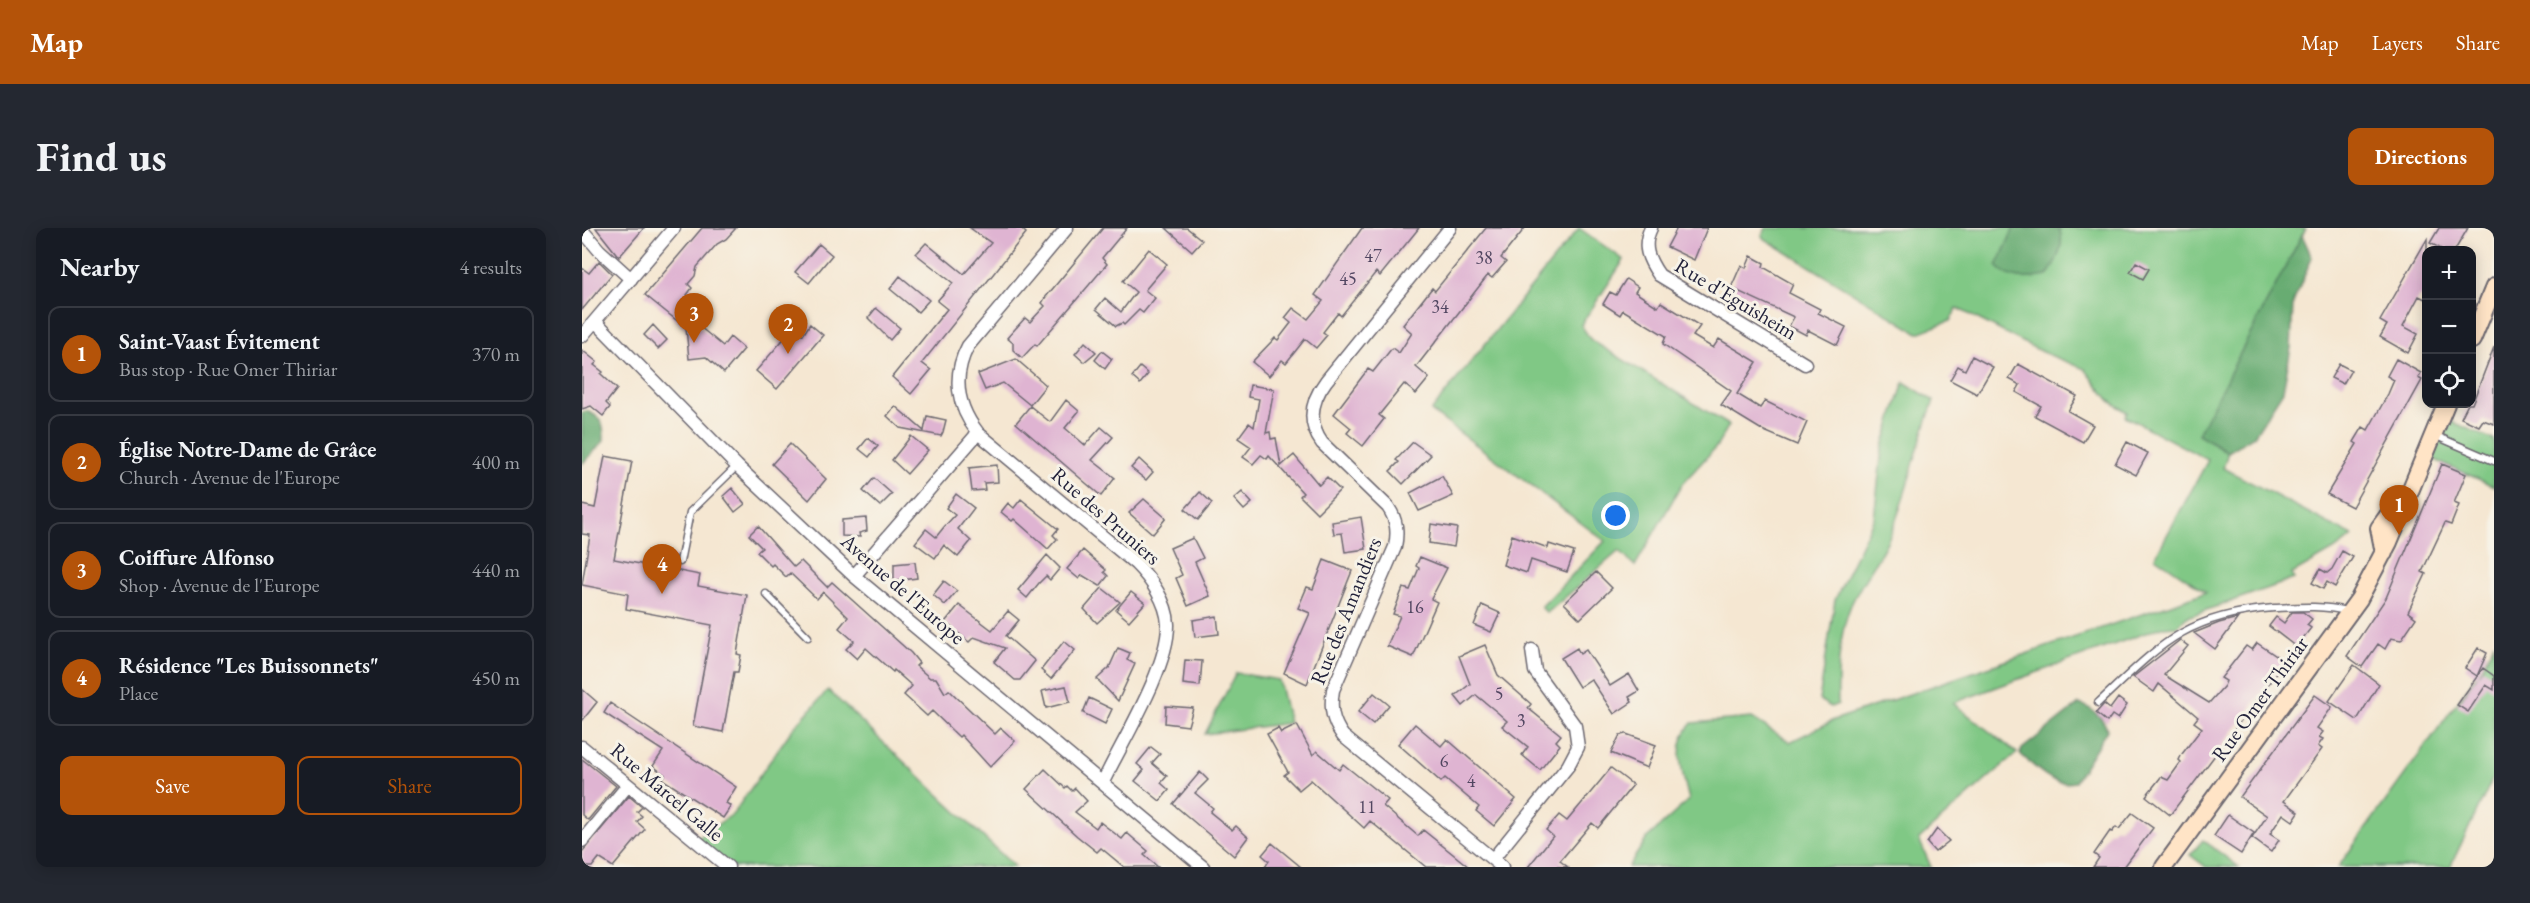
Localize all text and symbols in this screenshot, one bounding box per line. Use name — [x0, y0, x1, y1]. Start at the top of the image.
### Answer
text: Map — [30, 24, 83, 60]
text: Map — [2301, 29, 2339, 56]
text: Layers — [2372, 29, 2423, 56]
text: Share — [2456, 29, 2500, 56]
button: Directions — [2348, 128, 2494, 185]
text: Find us — [36, 129, 167, 184]
house number: 47 — [1364, 244, 1382, 267]
house number: 38 — [1475, 246, 1493, 269]
map controls — [2422, 246, 2476, 408]
button: + — [2422, 246, 2476, 300]
text: Nearby — [60, 250, 140, 284]
street label: Rue d'Eguisheim — [1670, 252, 1802, 346]
text: 4 results — [459, 254, 522, 280]
house number: 45 — [1339, 267, 1357, 290]
pin: 3 — [674, 294, 714, 343]
house number: 34 — [1431, 295, 1449, 318]
button: − — [2422, 300, 2476, 354]
pin: 2 — [768, 304, 808, 354]
text: Saint-Vaast Évitement — [119, 327, 320, 356]
text: 1 — [76, 341, 87, 367]
text: 370 m — [472, 341, 520, 367]
button: locate — [2422, 354, 2476, 408]
text: Bus stop · Rue Omer Thiriar — [119, 356, 338, 382]
text: Église Notre-Dame de Grâce — [119, 435, 376, 464]
text: 2 — [76, 449, 87, 475]
text: 400 m — [472, 449, 520, 475]
street label: Rue des Pruniers — [1046, 461, 1167, 571]
text: Church · Avenue de l'Europe — [119, 464, 340, 490]
pin: 1 — [2380, 486, 2418, 535]
your location — [1601, 501, 1630, 530]
street label: Avenue de l'Europe — [835, 527, 971, 650]
street label: Rue des Amandiers — [1304, 533, 1387, 688]
text: Coiffure Alfonso — [119, 543, 274, 572]
pin: 4 — [642, 544, 682, 594]
text: 3 — [76, 557, 87, 583]
text: 440 m — [472, 557, 520, 583]
text: Shop · Avenue de l'Europe — [119, 572, 320, 598]
house number: 16 — [1406, 595, 1424, 618]
street label: Rue Omer Thiriar — [2205, 631, 2314, 766]
text: Résidence "Les Buissonnets" — [119, 651, 379, 680]
text: 4 — [76, 665, 87, 691]
text: 450 m — [472, 665, 520, 691]
text: Place — [119, 680, 158, 706]
house number: 5 — [1495, 682, 1503, 705]
house number: 3 — [1517, 709, 1525, 732]
street label: Rue Marcel Galle — [605, 736, 730, 847]
house number: 6 — [1440, 749, 1449, 772]
button: Save — [60, 756, 285, 815]
button: Share — [297, 756, 522, 815]
house number: 4 — [1467, 769, 1476, 792]
house number: 11 — [1358, 795, 1376, 818]

